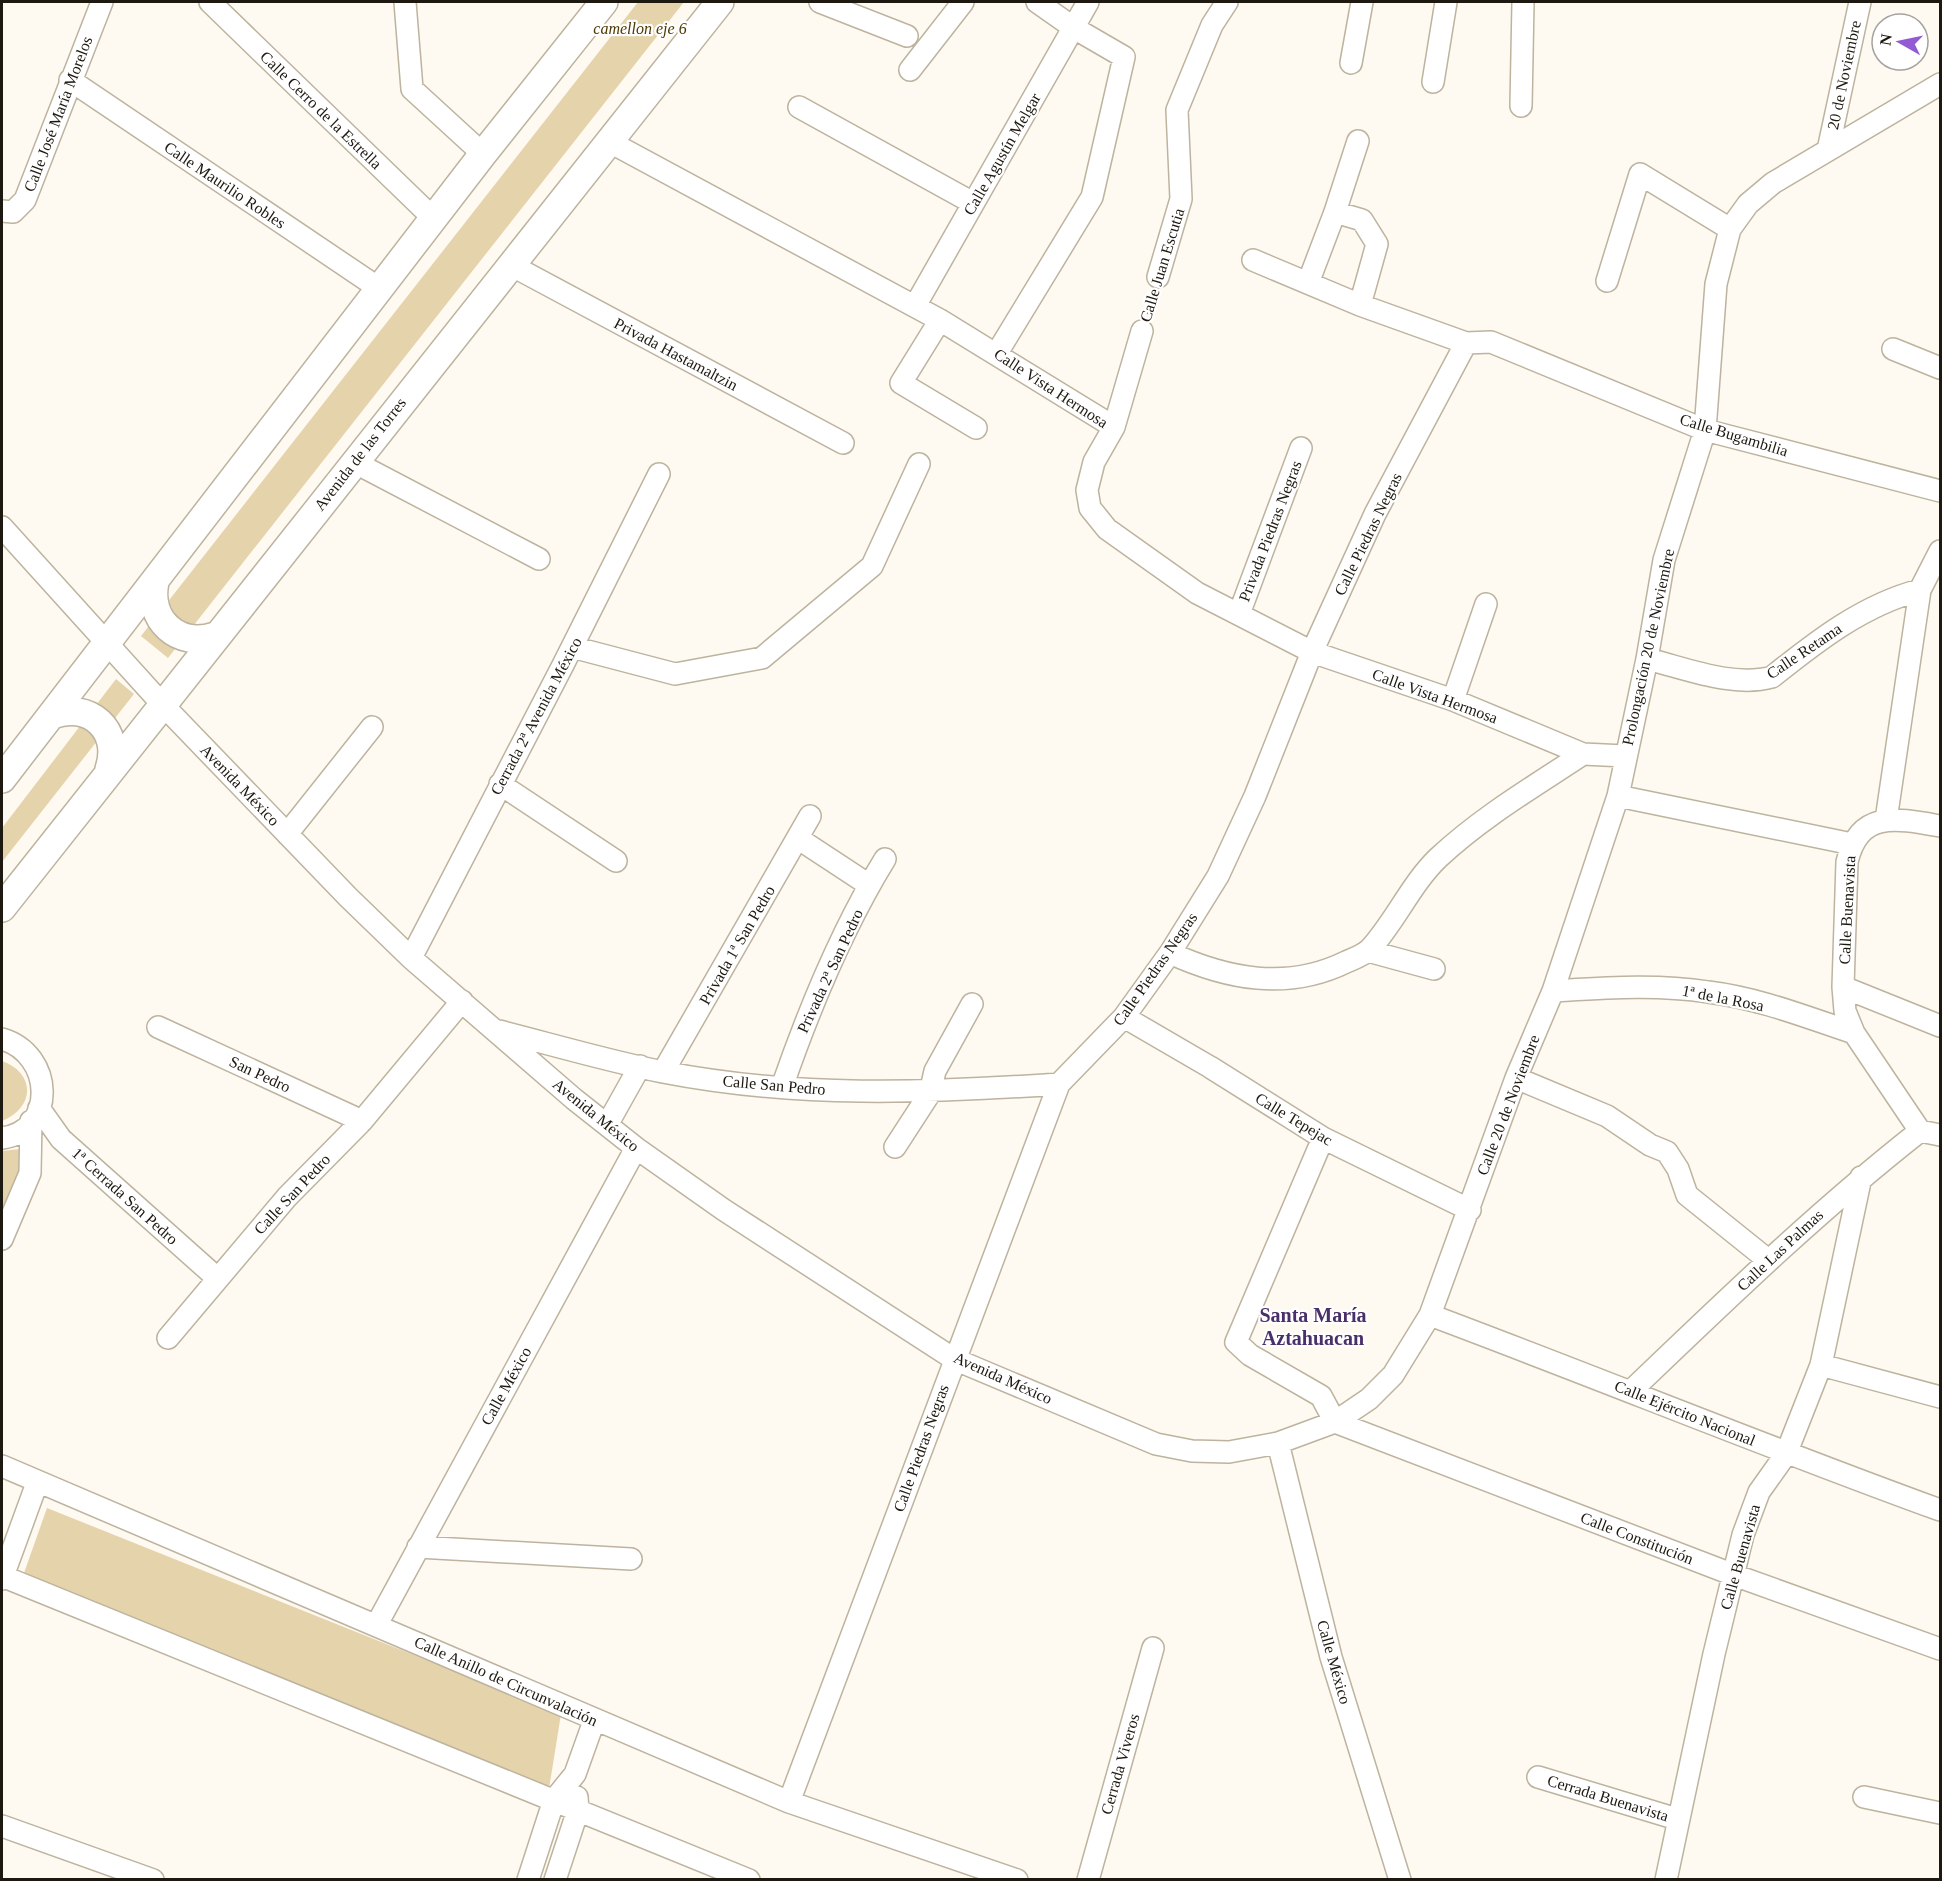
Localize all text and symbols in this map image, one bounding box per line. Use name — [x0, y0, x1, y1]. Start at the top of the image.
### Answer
north arrow — [1870, 12, 1930, 72]
street label: 20 de Noviembre — [1824, 19, 1864, 131]
park label: camellon eje 6 — [593, 20, 687, 38]
text: N — [1876, 32, 1895, 47]
street label: Calle José María Morelos — [21, 34, 95, 194]
street label: Calle Cerro de la Estrella — [257, 48, 385, 172]
street label: Calle Agustín Melgar — [960, 90, 1045, 218]
street label: Calle Maurilio Robles — [161, 138, 289, 232]
street label: Calle Juan Escutia — [1137, 206, 1187, 324]
street label: Privada Hastamaltzin — [611, 314, 741, 394]
street label: Calle Vista Hermosa — [991, 345, 1111, 431]
street label: Avenida de las Torres — [311, 394, 409, 514]
street label: Calle Bugambilia — [1677, 410, 1790, 461]
street label: Privada Piedras Negras — [1235, 458, 1306, 604]
street label: Calle Piedras Negras — [1331, 470, 1406, 598]
street label: Prolongación 20 de Noviembre — [1619, 547, 1678, 747]
street label: Calle Retama — [1763, 620, 1845, 682]
street label: Cerrada 2ª Avenida México — [487, 634, 585, 798]
street label: Calle Vista Hermosa — [1370, 665, 1500, 727]
street label: Avenida México — [197, 741, 283, 829]
street label: Calle Buenavista — [1836, 855, 1858, 965]
street label: Privada 1ª San Pedro — [696, 882, 778, 1008]
street label: Privada 2ª San Pedro — [794, 906, 866, 1036]
street label: Calle Piedras Negras — [1110, 909, 1201, 1029]
street label: 1ª de la Rosa — [1681, 982, 1765, 1014]
street label: Calle 20 de Noviembre — [1473, 1032, 1543, 1178]
street label: San Pedro — [227, 1052, 293, 1096]
street label: Calle San Pedro — [722, 1072, 826, 1098]
street label: Avenida México — [550, 1075, 642, 1155]
street label: Calle Tepejac — [1252, 1089, 1336, 1150]
street label: 1ª Cerrada San Pedro — [69, 1144, 181, 1248]
street label: Calle San Pedro — [251, 1151, 333, 1237]
street label: Calle Las Palmas — [1734, 1206, 1826, 1294]
district label: Santa María Aztahuacan — [1259, 1304, 1367, 1349]
street label: Calle México — [478, 1344, 534, 1428]
street label: Avenida México — [951, 1349, 1055, 1407]
street label: Calle Ejército Nacional — [1612, 1377, 1758, 1450]
street label: Calle Piedras Negras — [890, 1382, 953, 1514]
street label: Calle Buenavista — [1717, 1502, 1763, 1612]
street label: Calle Constitución — [1578, 1509, 1696, 1567]
street label: Calle México — [1314, 1618, 1354, 1706]
street label: Calle Anillo de Circunvalación — [412, 1633, 600, 1729]
street label: Cerrada Viveros — [1097, 1712, 1143, 1816]
street label: Cerrada Buenavista — [1545, 1771, 1671, 1825]

